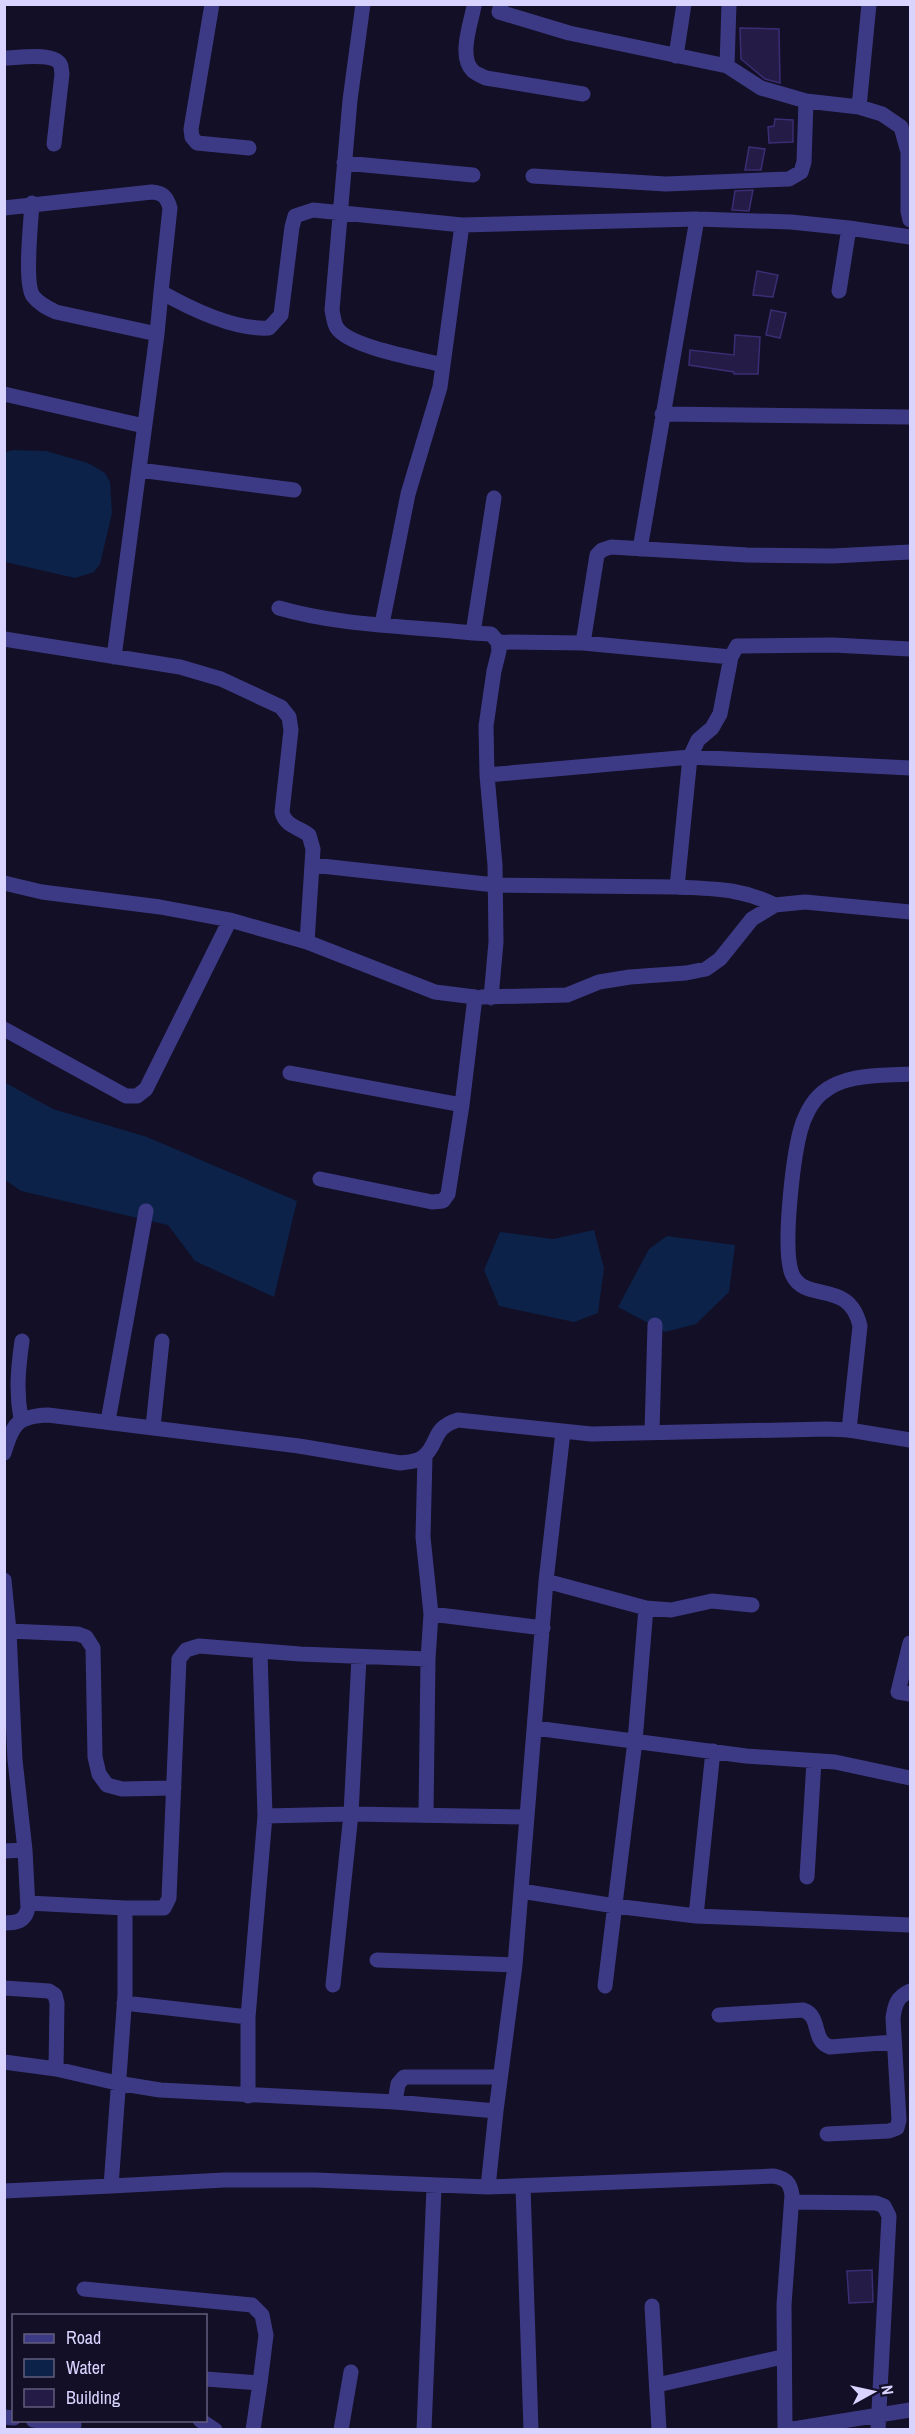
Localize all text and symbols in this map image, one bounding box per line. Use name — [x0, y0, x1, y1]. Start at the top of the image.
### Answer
legend — [12, 2314, 207, 2422]
text: Road — [66, 2325, 101, 2350]
text: Water — [66, 2355, 105, 2380]
north arrow — [843, 2362, 903, 2422]
text: N — [876, 2384, 899, 2396]
text: Building — [66, 2385, 121, 2410]

